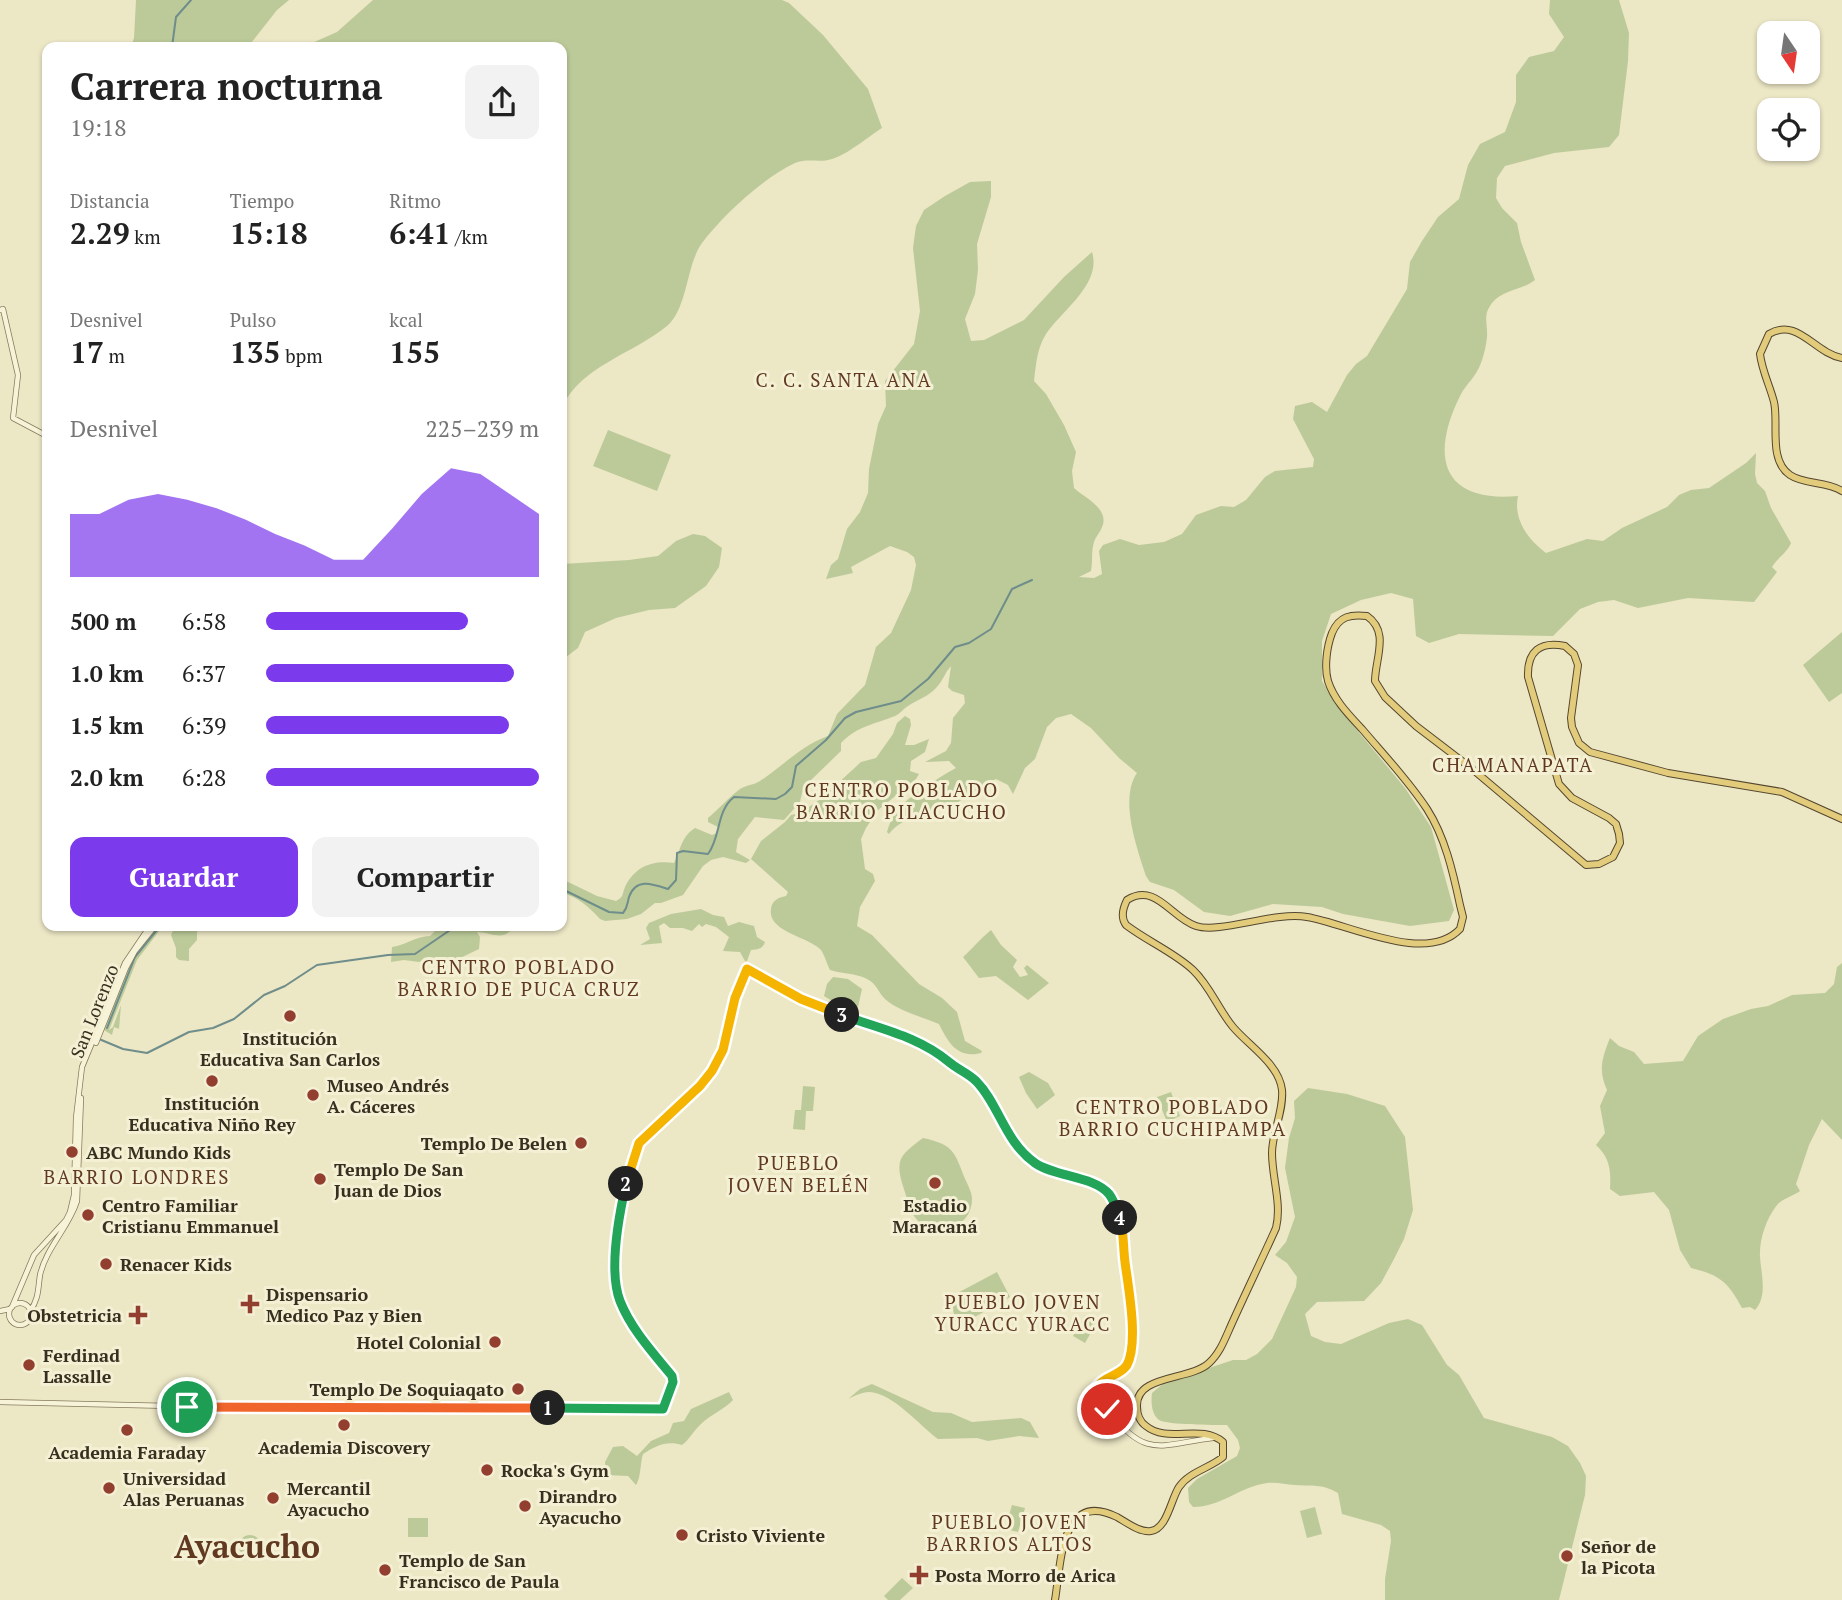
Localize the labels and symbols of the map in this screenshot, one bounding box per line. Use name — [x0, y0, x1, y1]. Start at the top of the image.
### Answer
north arrow — [1757, 21, 1820, 84]
district label: C. C. SANTA ANA — [756, 367, 932, 392]
district label: CHAMANAPATA — [1432, 752, 1594, 777]
district label: CENTRO POBLADO BARRIO PILACUCHO — [796, 777, 1008, 824]
district label: CENTRO POBLADO BARRIO DE PUCA CRUZ — [397, 954, 641, 1001]
street label: San Lorenzo — [64, 961, 124, 1061]
pin: 3 — [824, 998, 860, 1032]
marker: Institución Educativa San Carlos — [282, 1008, 298, 1024]
place label: Institución Educativa San Carlos — [200, 1026, 380, 1071]
marker: Institución Educativa Niño Rey — [204, 1073, 220, 1089]
place label: Museo Andrés A. Cáceres — [327, 1073, 449, 1118]
marker: Museo Andrés A. Cáceres — [305, 1087, 321, 1103]
place label: Institución Educativa Niño Rey — [128, 1091, 296, 1136]
district label: CENTRO POBLADO BARRIO CUCHIPAMPA — [1059, 1094, 1287, 1141]
place label: Templo De Belen — [421, 1131, 567, 1155]
marker: Templo De Belen — [573, 1135, 589, 1151]
place label: ABC Mundo Kids — [86, 1140, 231, 1164]
marker: ABC Mundo Kids — [64, 1144, 80, 1160]
district label: PUEBLO JOVEN BELÉN — [728, 1150, 870, 1197]
place label: Templo De San Juan de Dios — [334, 1157, 464, 1202]
district label: BARRIO LONDRES — [44, 1164, 230, 1189]
pin: 2 — [608, 1166, 644, 1202]
marker: Templo De San Juan de Dios — [312, 1171, 328, 1187]
marker: Estadio Maracaná — [927, 1175, 943, 1191]
place label: Centro Familiar Cristianu Emmanuel — [102, 1193, 279, 1238]
place label: Estadio Maracaná — [893, 1193, 977, 1238]
pin: 4 — [1102, 1200, 1138, 1236]
marker: Centro Familiar Cristianu Emmanuel — [80, 1207, 96, 1223]
place label: Renacer Kids — [120, 1252, 232, 1276]
marker: Renacer Kids — [98, 1256, 114, 1272]
place label: Dispensario Medico Paz y Bien — [266, 1282, 422, 1327]
district label: PUEBLO JOVEN YURACC YURACC — [935, 1289, 1111, 1336]
marker: Dispensario Medico Paz y Bien — [240, 1294, 260, 1314]
place label: Obstetricia — [27, 1303, 122, 1327]
marker: Obstetricia — [128, 1305, 148, 1325]
place label: Hotel Colonial — [357, 1330, 481, 1354]
marker: Hotel Colonial — [487, 1334, 503, 1350]
place label: Ferdinad Lassalle — [43, 1343, 120, 1388]
marker: Ferdinad Lassalle — [21, 1357, 37, 1373]
pin — [157, 1377, 217, 1437]
place label: Templo De Soquiaqato — [309, 1377, 504, 1401]
pin — [1077, 1379, 1137, 1439]
marker: Templo De Soquiaqato — [510, 1381, 526, 1397]
pin: 1 — [530, 1390, 566, 1426]
marker: Academia Discovery — [336, 1417, 352, 1433]
marker: Academia Faraday — [119, 1422, 135, 1438]
place label: Academia Discovery — [258, 1435, 430, 1459]
place label: Academia Faraday — [48, 1440, 206, 1464]
place label: Rocka's Gym — [501, 1458, 609, 1482]
marker: Rocka's Gym — [479, 1462, 495, 1478]
place label: Universidad Alas Peruanas — [123, 1466, 245, 1511]
place label: Mercantil Ayacucho — [287, 1476, 371, 1521]
marker: Universidad Alas Peruanas — [101, 1480, 117, 1496]
place label: Dirandro Ayacucho — [539, 1484, 621, 1529]
marker: Mercantil Ayacucho — [265, 1490, 281, 1506]
marker: Dirandro Ayacucho — [517, 1498, 533, 1514]
district label: PUEBLO JOVEN BARRIOS ALTOS — [926, 1509, 1094, 1556]
place label: Cristo Viviente — [696, 1523, 825, 1547]
district label: Ayacucho — [174, 1525, 320, 1567]
marker: Cristo Viviente — [674, 1527, 690, 1543]
place label: Señor de la Picota — [1581, 1534, 1656, 1579]
place label: Templo de San Francisco de Paula — [399, 1548, 560, 1593]
marker: Señor de la Picota — [1559, 1548, 1575, 1564]
marker: Templo de San Francisco de Paula — [377, 1562, 393, 1578]
place label: Posta Morro de Arica — [935, 1563, 1116, 1587]
marker: Posta Morro de Arica — [909, 1565, 929, 1585]

